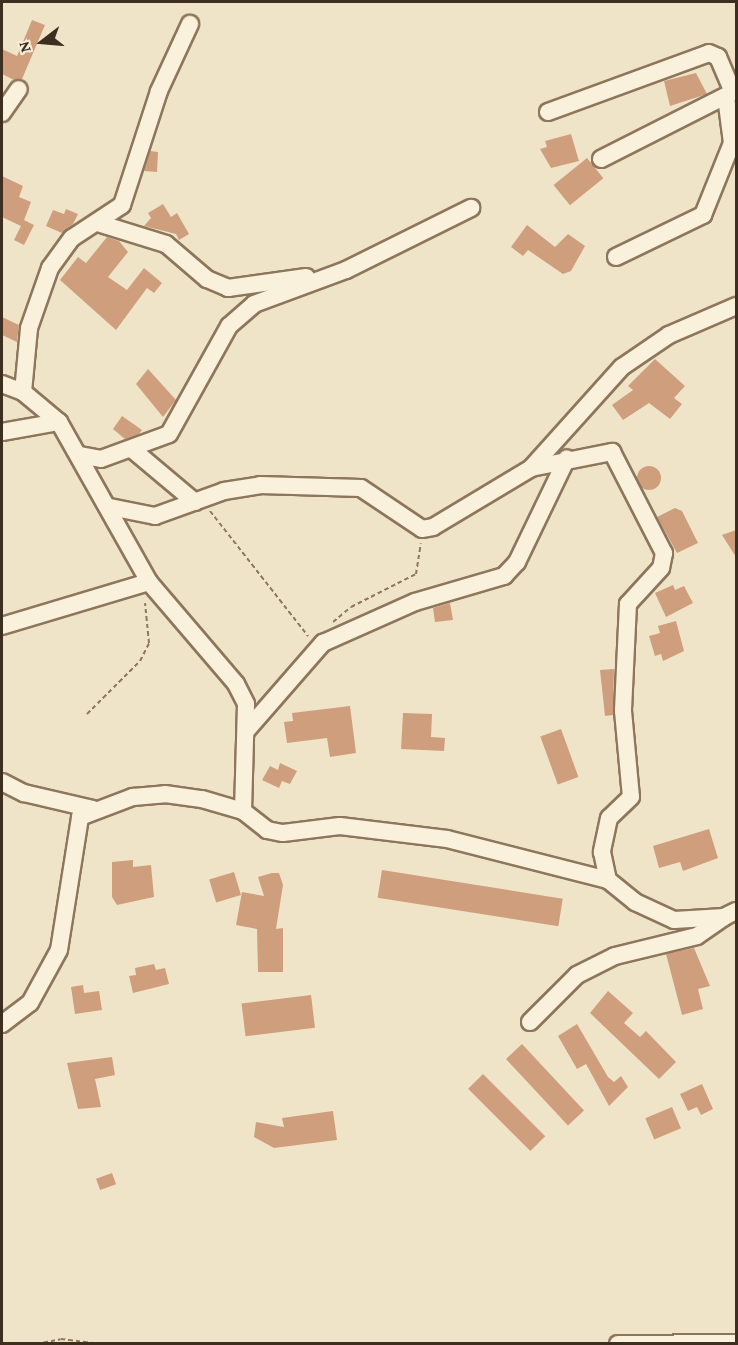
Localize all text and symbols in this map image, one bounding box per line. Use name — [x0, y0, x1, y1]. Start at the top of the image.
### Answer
north arrow — [12, 12, 72, 72]
text: N — [15, 40, 34, 55]

